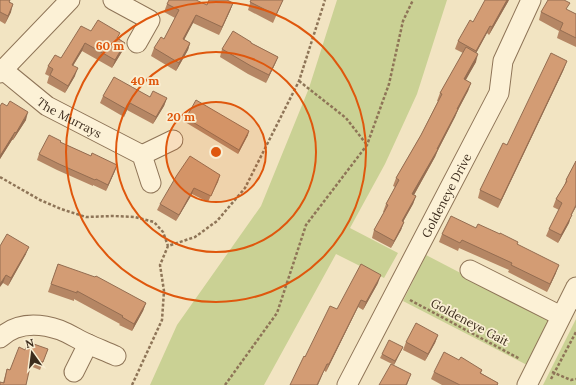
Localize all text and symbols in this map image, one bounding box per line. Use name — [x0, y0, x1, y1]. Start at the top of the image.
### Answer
text: 60 m — [96, 38, 124, 53]
text: 40 m — [131, 73, 159, 88]
street label: The Murrays — [34, 94, 105, 141]
text: 20 m — [167, 109, 195, 124]
centre of rings — [209, 145, 223, 159]
street label: Goldeneye Drive — [418, 150, 474, 240]
street label: Goldeneye Gait — [428, 295, 512, 349]
north arrow — [12, 333, 52, 373]
text: N — [24, 335, 36, 351]

